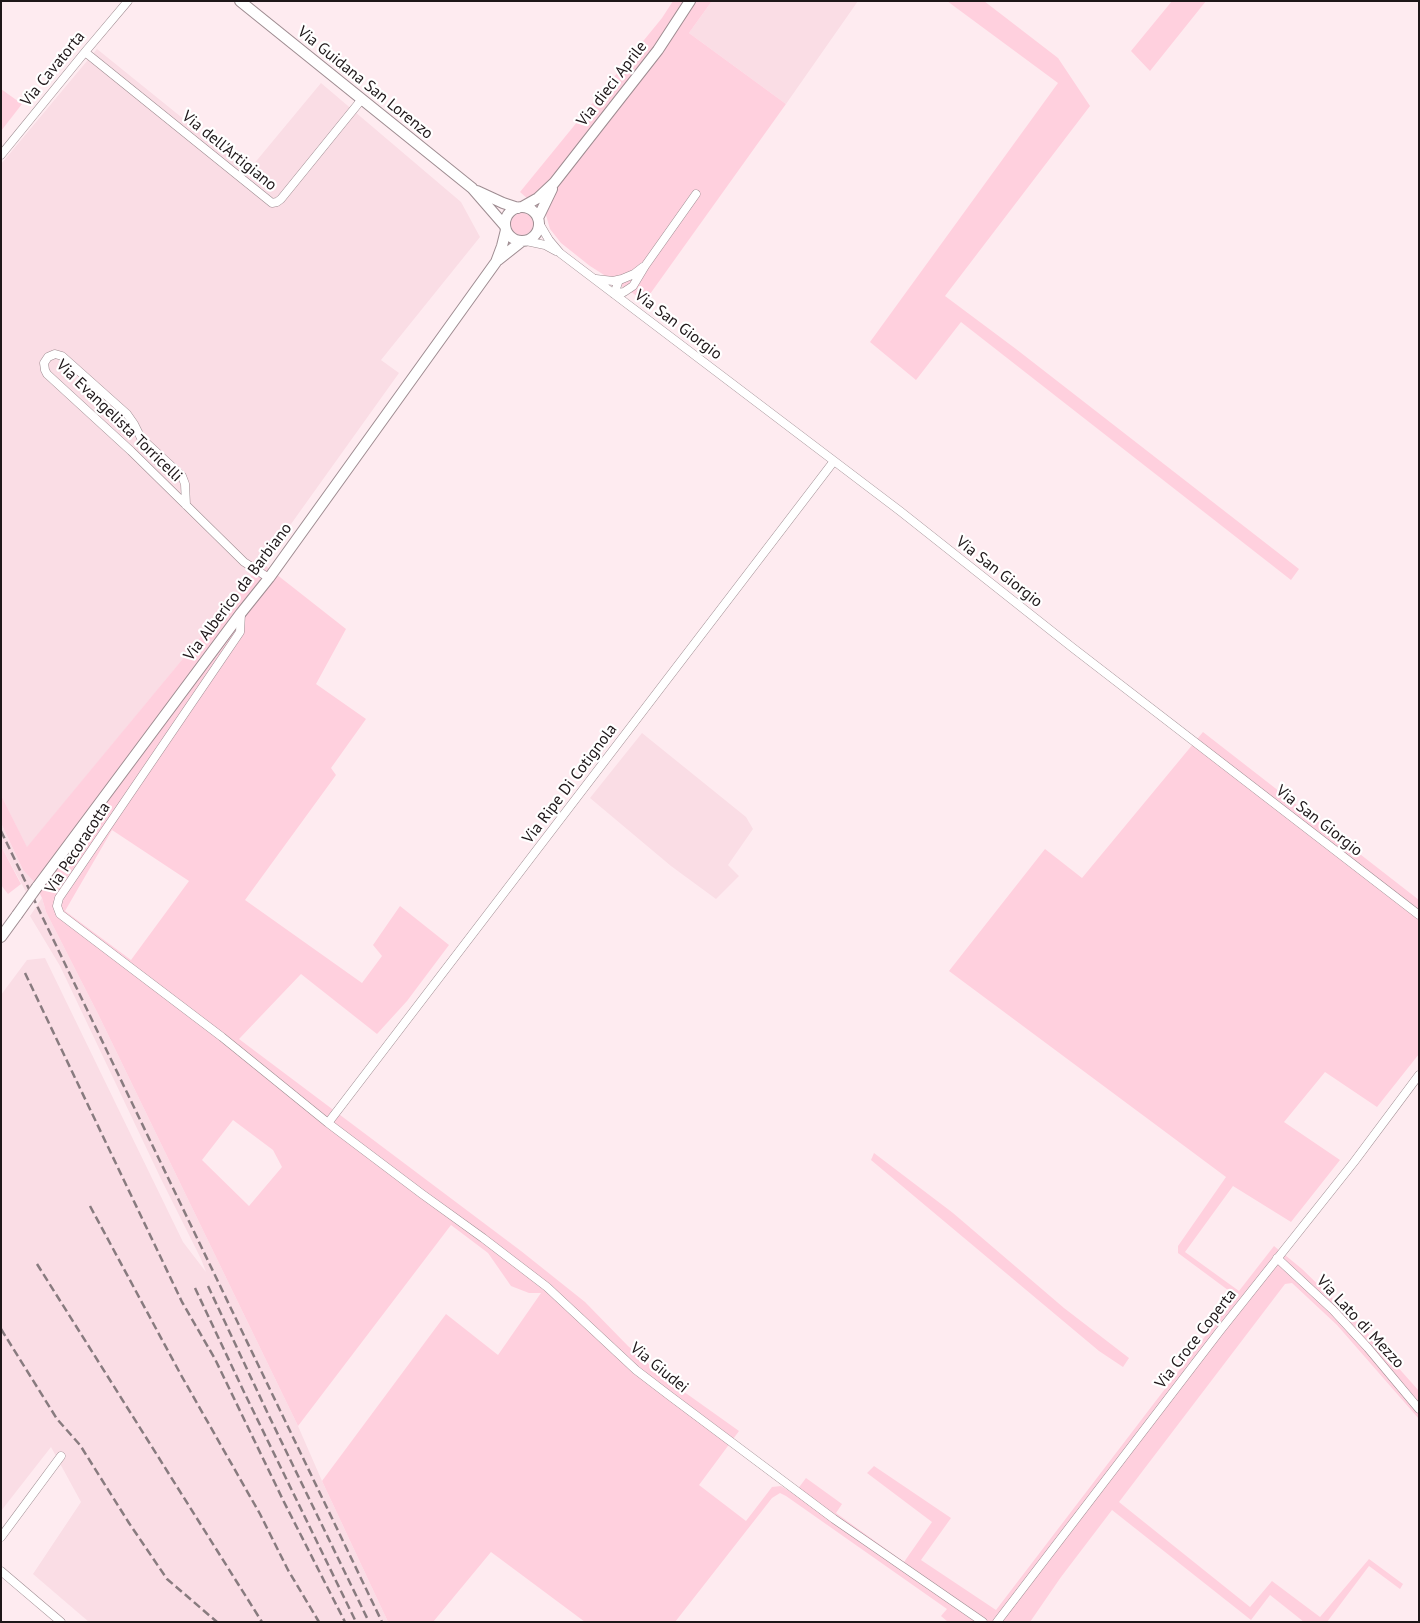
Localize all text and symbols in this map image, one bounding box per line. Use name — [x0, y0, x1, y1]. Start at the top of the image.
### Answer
street label: Via Guidana San Lorenzo — [293, 22, 437, 144]
street label: Via Cavatorta — [17, 28, 89, 110]
street label: Via dieci Aprile — [573, 38, 651, 130]
street label: Via dell'Artigiano — [178, 107, 280, 195]
street label: Via San Giorgio — [630, 286, 726, 364]
street label: Via Evangelista Torricelli — [52, 356, 186, 486]
street label: Via Alberico da Barbiano — [180, 519, 296, 665]
street label: Via San Giorgio — [952, 532, 1046, 612]
street label: Via Ripe Di Cotignola — [519, 720, 621, 848]
street label: Via San Giorgio — [1272, 781, 1366, 861]
street label: Via Pecoracotta — [41, 799, 115, 897]
street label: Via Lato di Mezzo — [1312, 1272, 1408, 1372]
street label: Via Croce Coperta — [1151, 1285, 1241, 1393]
street label: Via Giudei — [626, 1339, 692, 1397]

